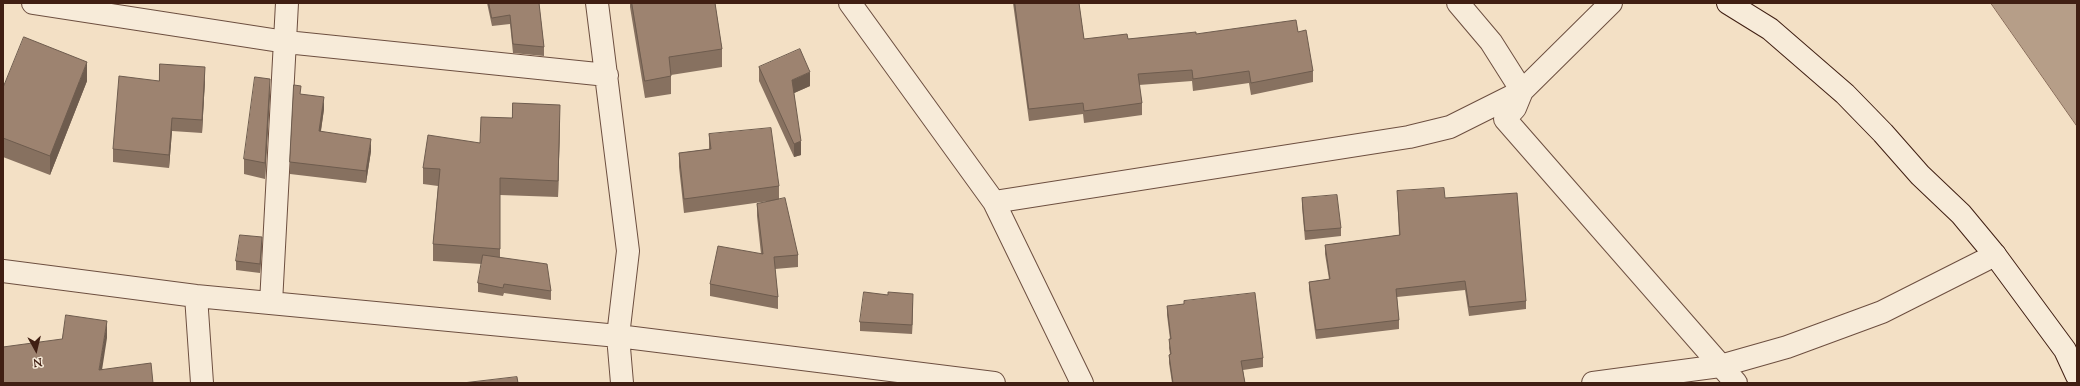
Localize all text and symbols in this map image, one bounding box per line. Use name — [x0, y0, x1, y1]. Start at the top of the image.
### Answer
north arrow — [16, 330, 56, 370]
text: N — [32, 353, 43, 370]

